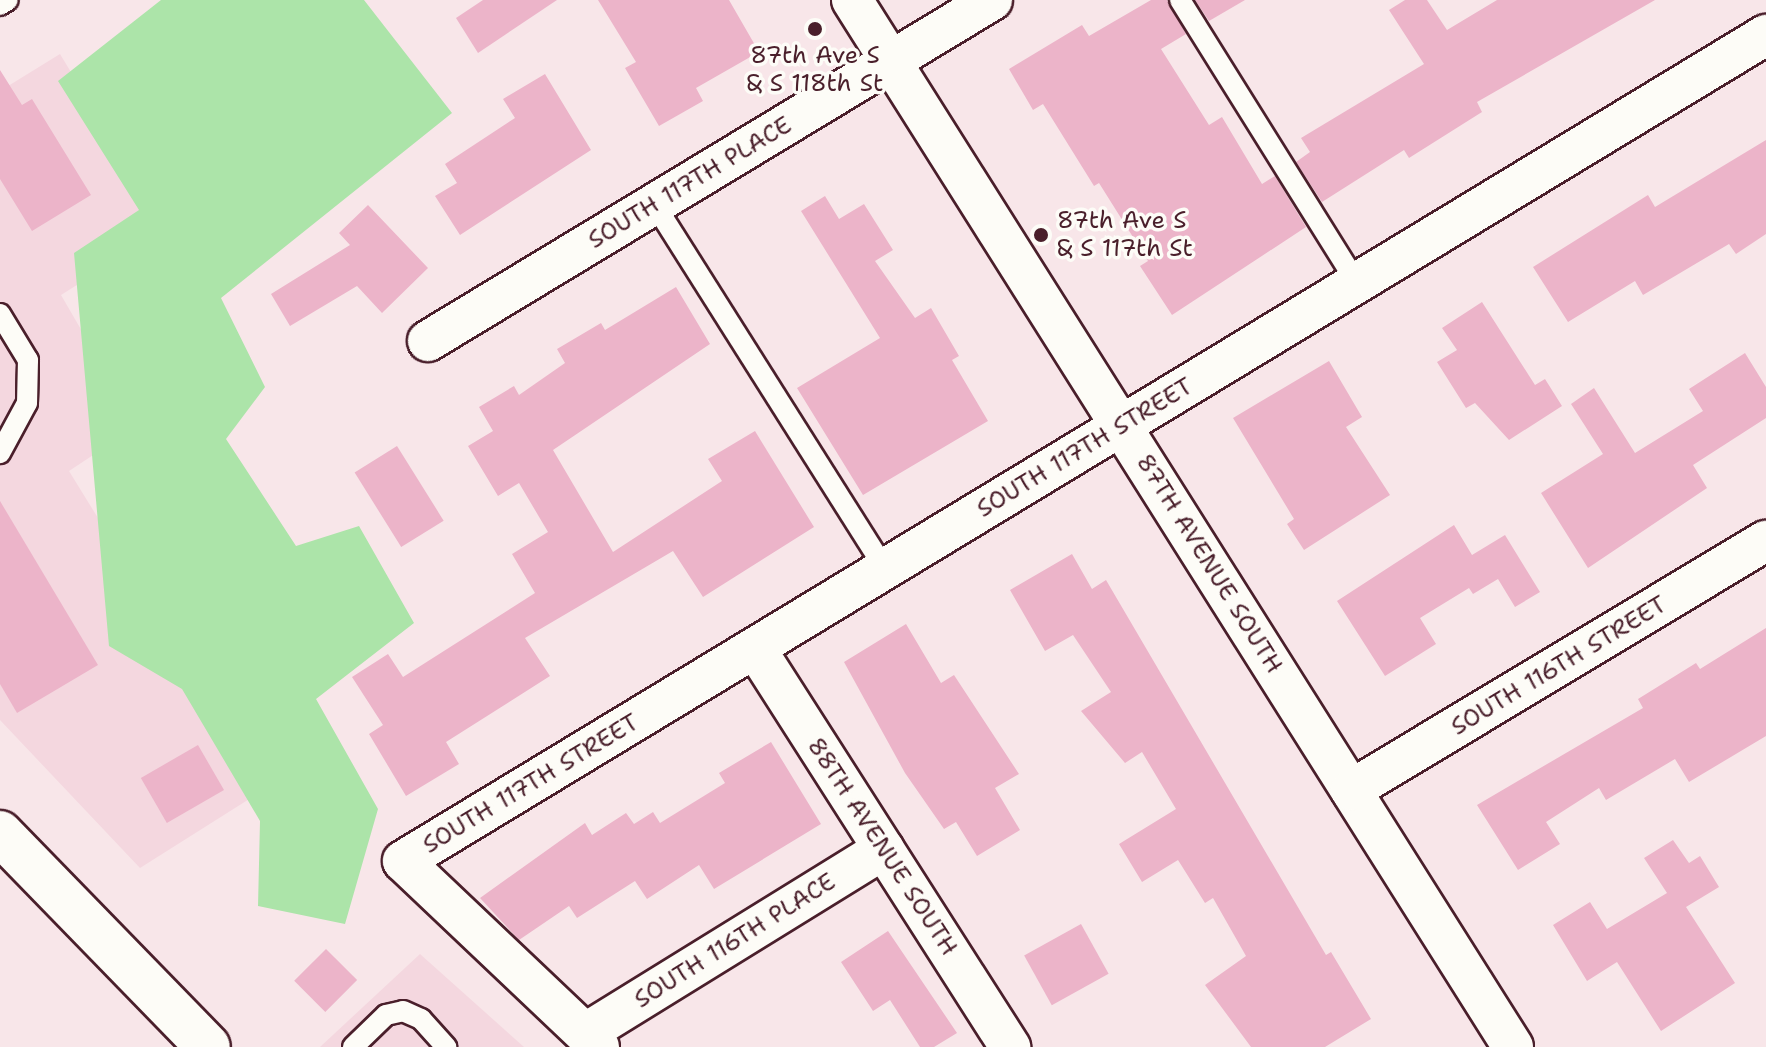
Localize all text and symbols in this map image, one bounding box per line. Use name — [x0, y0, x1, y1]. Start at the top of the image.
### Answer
marker: 87th Ave S & S 118th St — [806, 20, 824, 38]
place label: 87th Ave S & S 118th St — [747, 42, 883, 98]
street label: SOUTH 117TH PLACE — [583, 111, 797, 255]
place label: 87th Ave S & S 117th St — [1057, 207, 1193, 263]
marker: 87th Ave S & S 117th St — [1032, 226, 1050, 244]
street label: SOUTH 117TH STREET — [972, 372, 1198, 524]
street label: 87TH AVENUE SOUTH — [1130, 449, 1288, 679]
street label: SOUTH 116TH STREET — [1446, 590, 1672, 742]
street label: SOUTH 117TH STREET — [418, 708, 644, 860]
street label: 88TH AVENUE SOUTH — [801, 733, 963, 961]
street label: SOUTH 116TH PLACE — [629, 867, 841, 1015]

